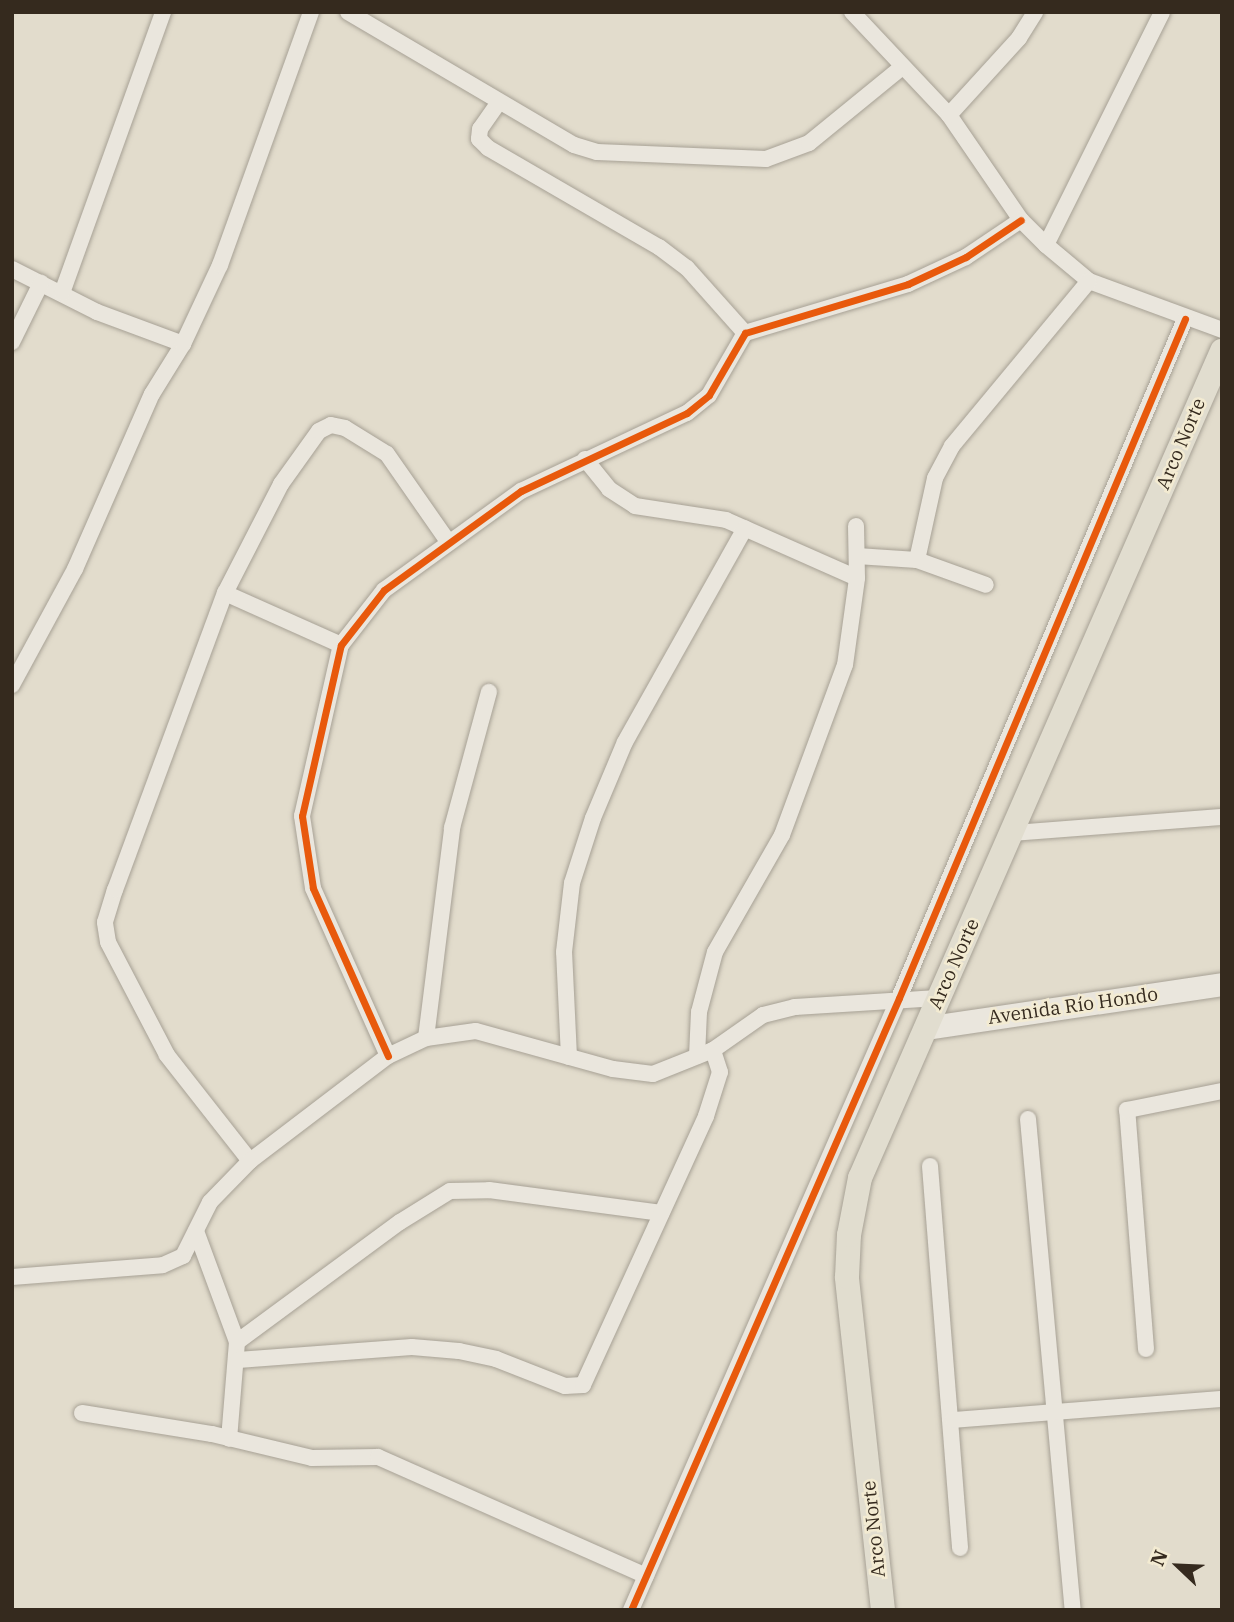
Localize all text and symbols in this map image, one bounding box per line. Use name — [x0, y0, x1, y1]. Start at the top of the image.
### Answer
street label: Arco Norte — [1152, 395, 1210, 493]
street label: Arco Norte — [924, 915, 984, 1013]
street label: Avenida Río Hondo — [987, 983, 1159, 1029]
street label: Arco Norte — [858, 1480, 890, 1578]
north arrow — [1143, 1531, 1213, 1601]
text: N — [1145, 1546, 1173, 1569]

